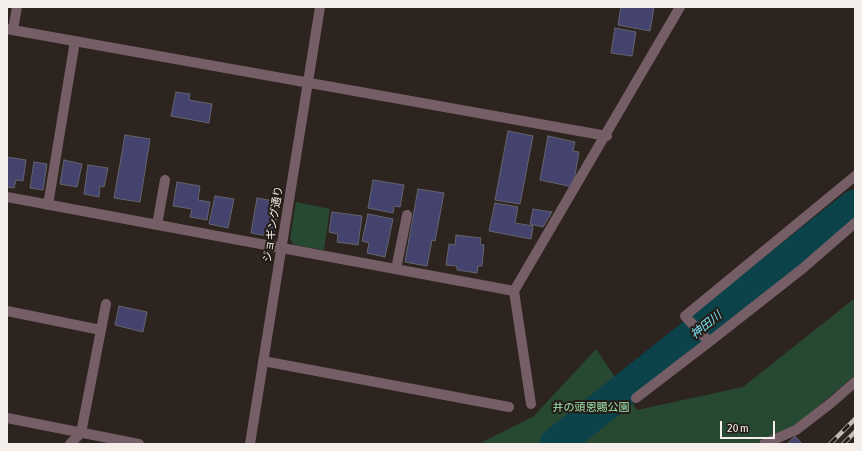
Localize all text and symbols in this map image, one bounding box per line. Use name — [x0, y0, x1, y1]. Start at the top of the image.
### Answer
street label: ジョギング通り — [260, 185, 286, 263]
water label: 神田川 — [687, 308, 725, 342]
park label: 井の頭恩賜公園 — [553, 401, 629, 415]
scale bar — [722, 413, 777, 439]
text: 20 m — [727, 421, 749, 435]

